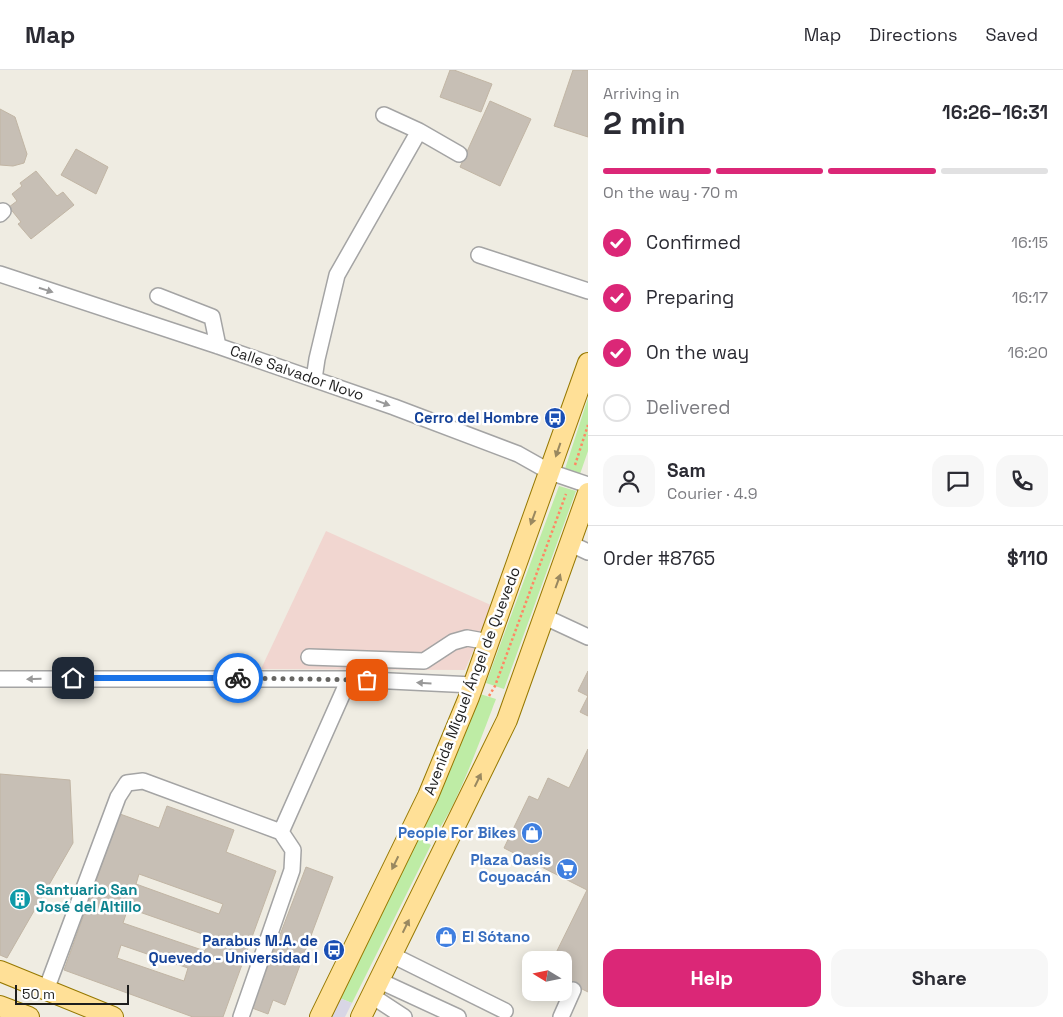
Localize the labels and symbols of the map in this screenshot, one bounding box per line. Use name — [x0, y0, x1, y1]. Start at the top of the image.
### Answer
one-way arrow — [39, 286, 54, 294]
street label: Calle Salvador Novo — [228, 341, 367, 404]
one-way arrow — [375, 400, 390, 407]
bus stop icon: Cerro del Hombre — [543, 406, 567, 430]
place label: Cerro del Hombre — [414, 408, 539, 427]
one-way arrow — [554, 443, 562, 458]
one-way arrow — [529, 511, 537, 526]
street label: Avenida Miguel Ángel de Quevedo — [419, 564, 524, 798]
one-way arrow — [554, 573, 562, 588]
courier — [213, 653, 263, 703]
pin — [52, 657, 94, 699]
pin — [346, 659, 388, 701]
one-way arrow — [26, 675, 42, 683]
one-way arrow — [416, 678, 432, 686]
one-way arrow — [474, 773, 482, 787]
shop icon: People For Bikes — [520, 821, 544, 845]
place label: People For Bikes — [398, 823, 516, 842]
place label: Plaza Oasis Coyoacán — [471, 850, 551, 886]
one-way arrow — [391, 856, 399, 870]
supermarket icon: Plaza Oasis Coyoacán — [555, 857, 579, 881]
place label: Santuario San José del Altillo — [36, 880, 141, 916]
building icon: Santuario San José del Altillo — [8, 887, 32, 911]
one-way arrow — [402, 919, 410, 933]
shop icon: El Sótano — [434, 925, 458, 949]
place label: El Sótano — [462, 927, 530, 946]
place label: Parabus M.A. de Quevedo - Universidad I — [148, 931, 318, 967]
bus stop icon: Parabus M.A. de Quevedo - Universidad I — [322, 938, 346, 962]
north arrow — [522, 951, 572, 1001]
scale bar — [15, 982, 129, 1005]

